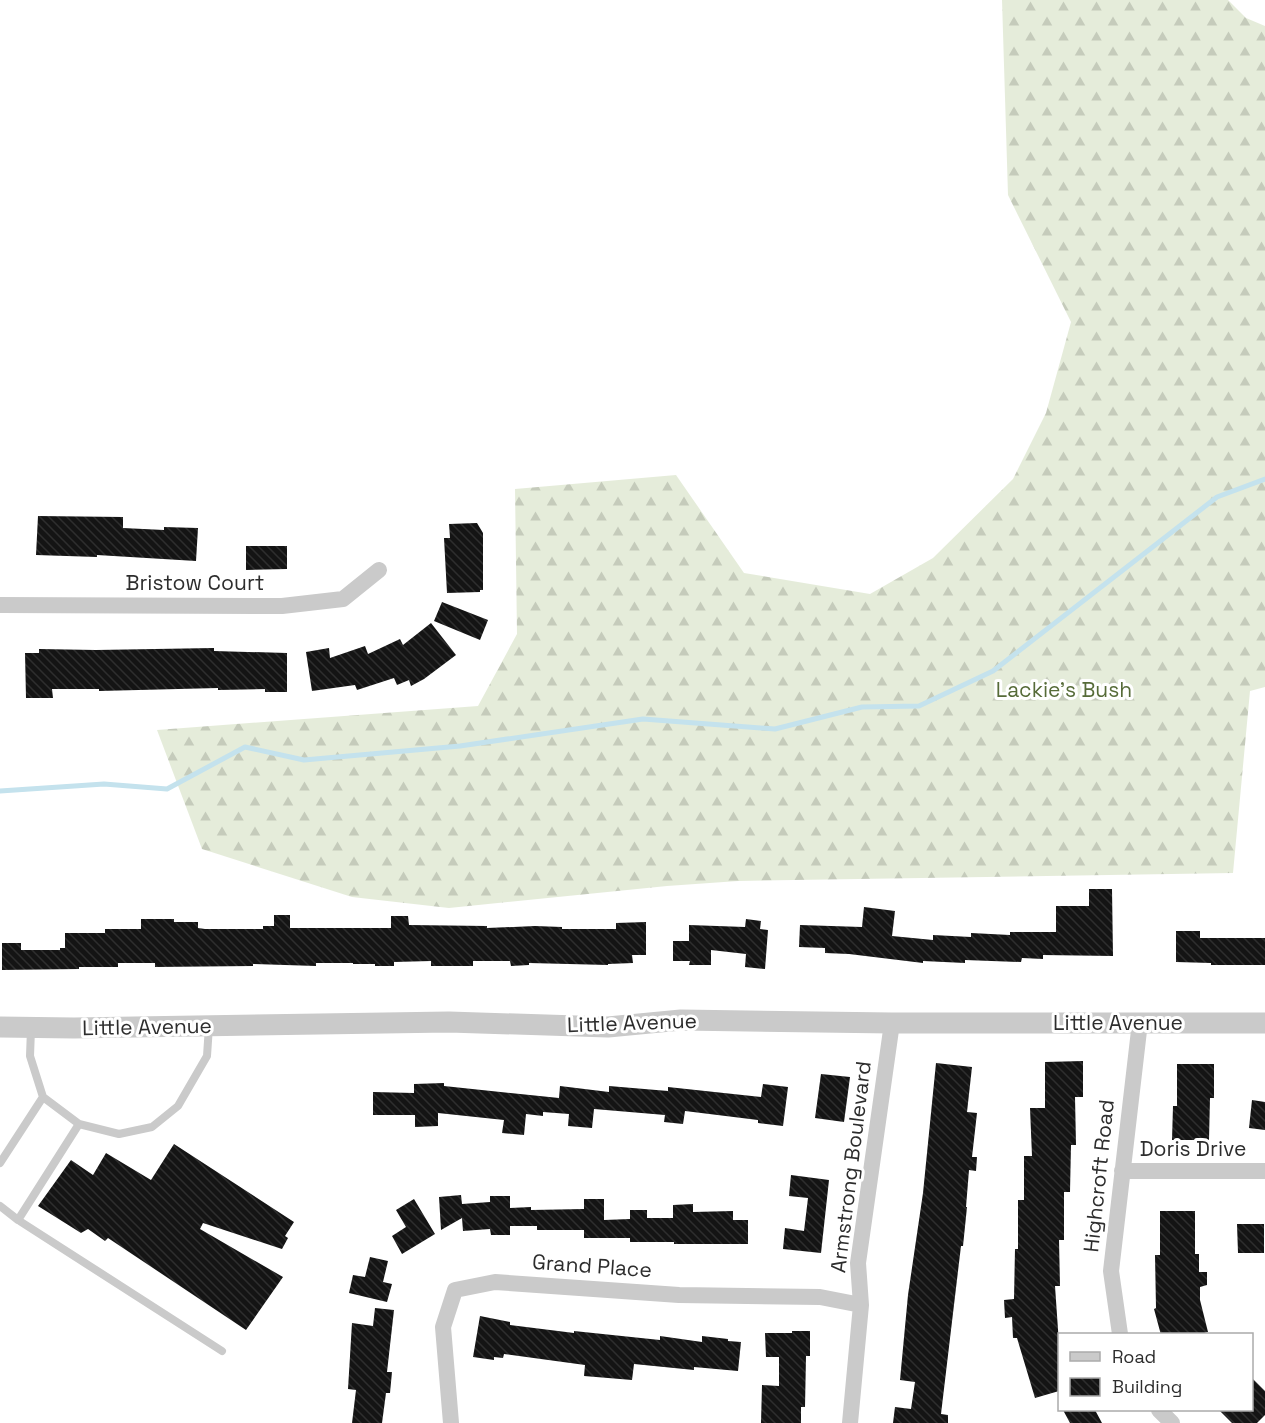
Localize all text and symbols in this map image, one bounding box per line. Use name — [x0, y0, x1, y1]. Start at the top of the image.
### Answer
street label: Bristow Court — [126, 569, 264, 596]
park label: Lackie's Bush — [996, 676, 1132, 703]
street label: Little Avenue — [567, 1007, 697, 1038]
street label: Little Avenue — [1053, 1009, 1183, 1036]
street label: Little Avenue — [82, 1012, 212, 1041]
street label: Armstrong Boulevard — [824, 1060, 877, 1274]
street label: Highcroft Road — [1077, 1098, 1120, 1254]
street label: Doris Drive — [1140, 1135, 1246, 1162]
street label: Grand Place — [531, 1248, 653, 1283]
legend — [1058, 1333, 1253, 1411]
text: Road — [1112, 1345, 1156, 1368]
text: Building — [1112, 1375, 1182, 1398]

